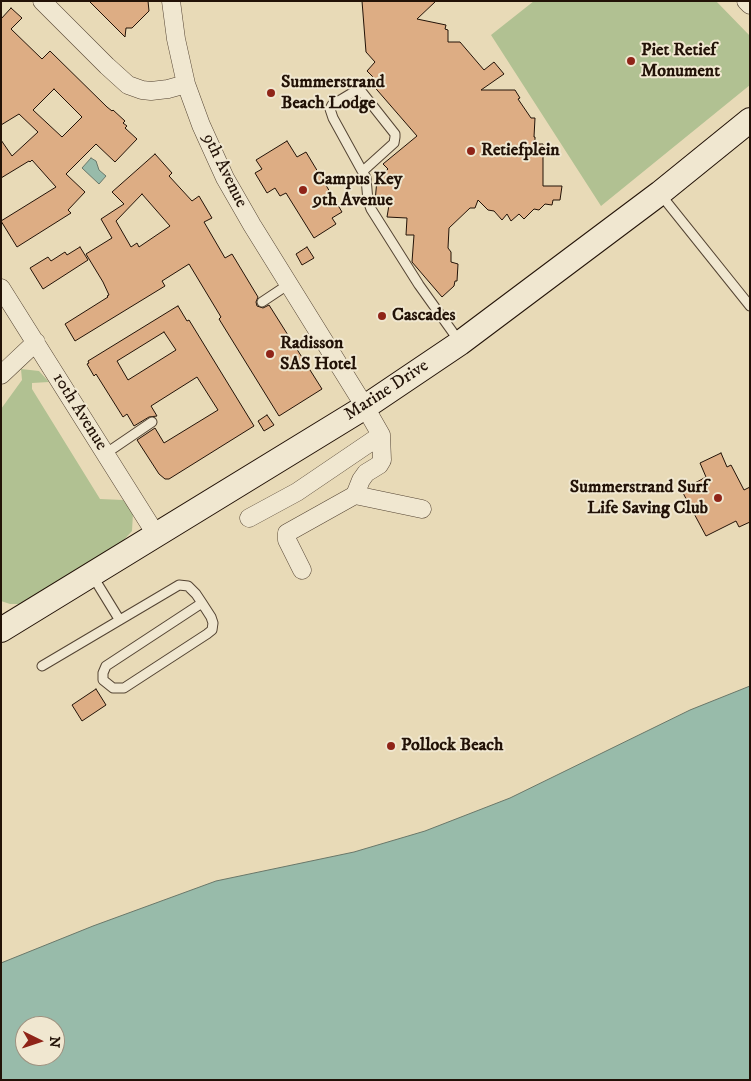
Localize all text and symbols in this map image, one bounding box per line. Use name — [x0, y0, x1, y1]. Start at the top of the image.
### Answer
place label: Piet Retief Monument — [641, 40, 720, 82]
marker: Piet Retief Monument — [625, 55, 637, 67]
place label: Summerstrand Beach Lodge — [281, 72, 385, 115]
marker: Summerstrand Beach Lodge — [265, 87, 277, 99]
street label: 9th Avenue — [197, 130, 251, 212]
place label: Retiefplein — [481, 140, 560, 162]
marker: Retiefplein — [465, 145, 477, 157]
place label: Campus Key 9th Avenue — [313, 169, 402, 212]
marker: Campus Key 9th Avenue — [297, 184, 309, 196]
place label: Cascades — [392, 305, 455, 327]
marker: Cascades — [376, 310, 388, 322]
place label: Radisson SAS Hotel — [280, 333, 356, 376]
marker: Radisson SAS Hotel — [264, 348, 276, 360]
street label: Marine Drive — [341, 356, 433, 426]
street label: 10th Avenue — [47, 369, 111, 455]
place label: Summerstrand Surf Life Saving Club — [570, 477, 708, 520]
marker: Summerstrand Surf Life Saving Club — [712, 492, 724, 504]
place label: Pollock Beach — [401, 735, 504, 757]
marker: Pollock Beach — [385, 740, 397, 752]
north arrow — [15, 1016, 65, 1066]
text: N — [45, 1036, 63, 1048]

